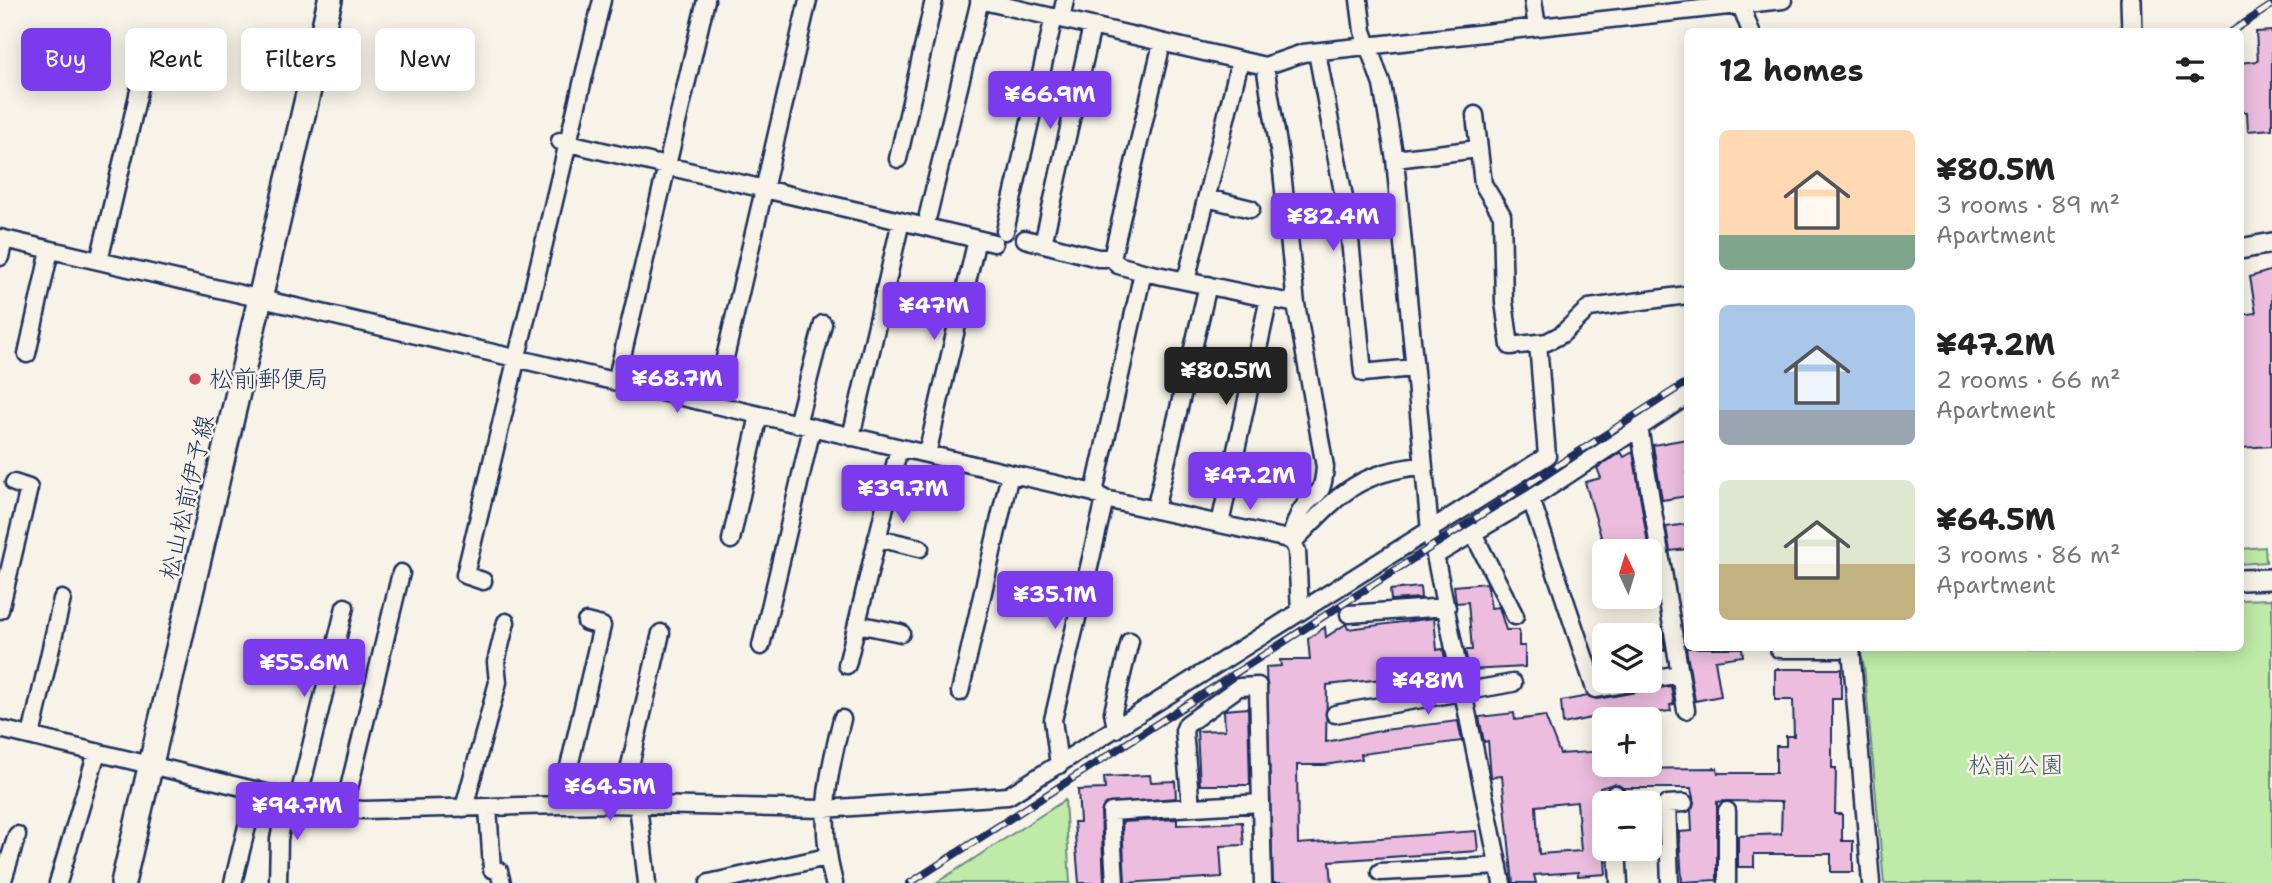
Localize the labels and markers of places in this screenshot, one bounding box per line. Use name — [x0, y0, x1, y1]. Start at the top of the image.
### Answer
pin: ¥66.9M — [993, 72, 1107, 131]
pin: ¥82.4M — [1276, 194, 1390, 253]
pin: ¥47M — [893, 282, 975, 342]
pin: ¥80.5M — [1169, 348, 1283, 407]
pin: ¥68.7M — [620, 356, 734, 415]
place label: 松前郵便局 — [209, 363, 329, 395]
marker: 松前郵便局 — [187, 371, 203, 387]
pin: ¥47.2M — [1193, 452, 1307, 512]
pin: ¥39.7M — [846, 466, 960, 525]
pin: ¥35.1M — [998, 572, 1112, 631]
pin: ¥55.6M — [247, 640, 361, 699]
pin: ¥48M — [1387, 658, 1469, 717]
pin: ¥64.5M — [553, 764, 667, 823]
pin: ¥94.7M — [240, 782, 354, 842]

